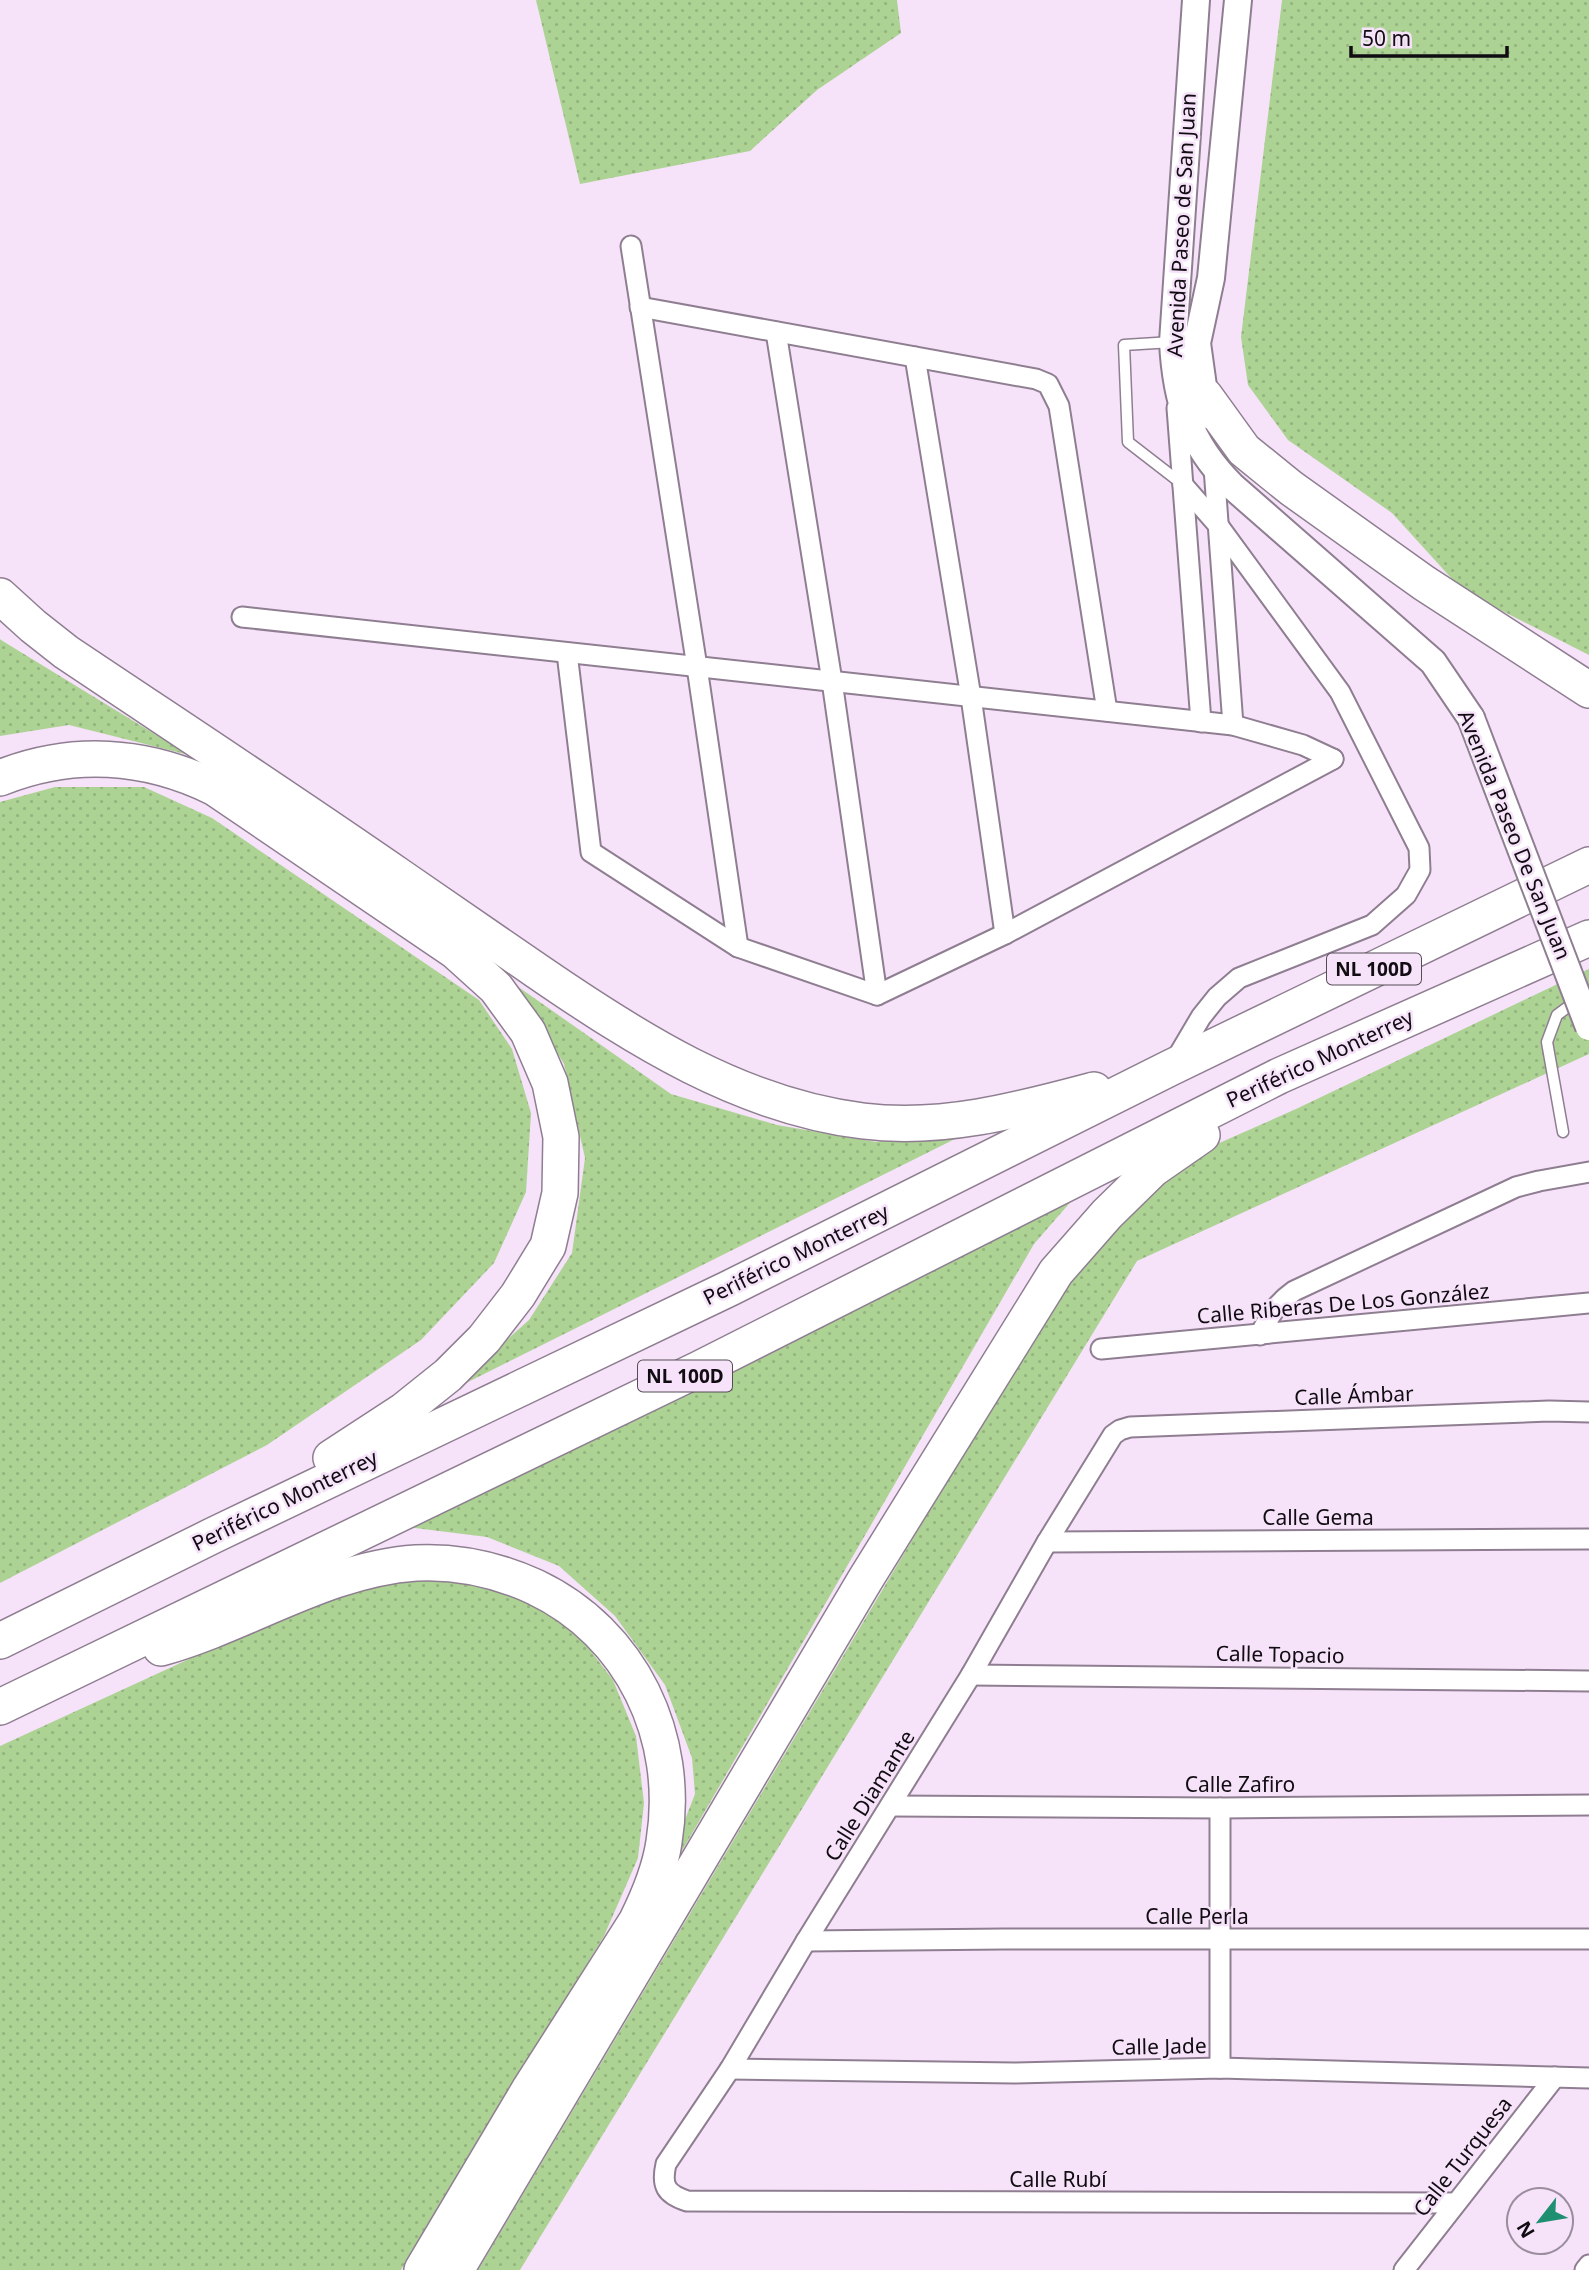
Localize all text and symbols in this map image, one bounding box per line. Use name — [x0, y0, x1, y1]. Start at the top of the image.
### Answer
scale bar — [1351, 14, 1507, 58]
text: 50 m — [1362, 24, 1411, 52]
street label: Avenida Paseo de San Juan — [1160, 92, 1202, 358]
street label: Avenida Paseo De San Juan — [1452, 706, 1578, 964]
road number: NL 100D — [1327, 953, 1421, 984]
street label: Periférico Monterrey — [1222, 1002, 1418, 1114]
street label: Periférico Monterrey — [698, 1197, 893, 1311]
street label: Calle Riberas De Los González — [1196, 1276, 1490, 1330]
road number: NL 100D — [638, 1360, 732, 1392]
street label: Calle Ámbar — [1294, 1379, 1415, 1411]
street label: Periférico Monterrey — [187, 1443, 382, 1557]
street label: Calle Gema — [1262, 1503, 1374, 1531]
street label: Calle Topacio — [1215, 1639, 1345, 1669]
street label: Calle Diamante — [818, 1725, 921, 1866]
street label: Calle Zafiro — [1185, 1770, 1295, 1798]
street label: Calle Perla — [1145, 1902, 1249, 1930]
street label: Calle Jade — [1111, 2031, 1207, 2061]
street label: Calle Turquesa — [1407, 2091, 1518, 2222]
street label: Calle Rubí — [1009, 2165, 1107, 2193]
north arrow — [1505, 2186, 1575, 2256]
text: N — [1510, 2216, 1541, 2243]

